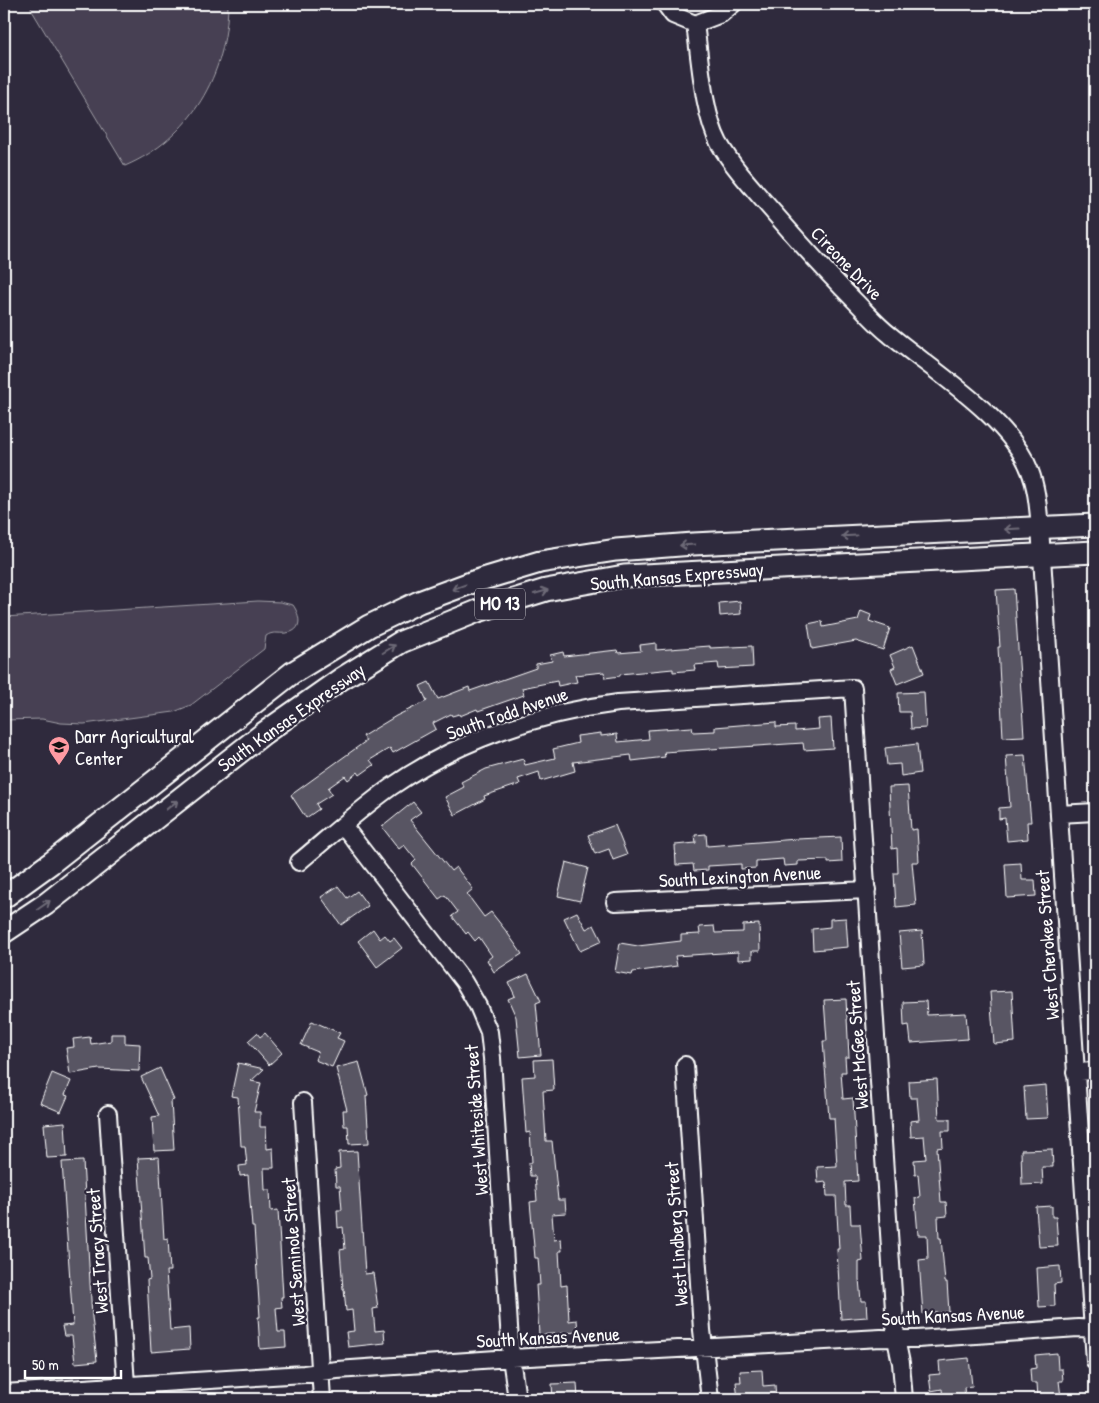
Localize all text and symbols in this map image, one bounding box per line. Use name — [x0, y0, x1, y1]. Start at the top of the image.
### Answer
street label: Cireone Drive — [805, 220, 889, 306]
one-way arrow — [1004, 524, 1020, 533]
one-way arrow — [842, 532, 858, 541]
one-way arrow — [679, 540, 695, 549]
street label: South Kansas Expressway — [589, 555, 765, 597]
one-way arrow — [452, 583, 468, 592]
one-way arrow — [533, 587, 549, 596]
road number: MO 13 — [475, 588, 525, 620]
one-way arrow — [382, 644, 396, 654]
street label: South Kansas Expressway — [212, 656, 370, 778]
street label: South Todd Avenue — [443, 680, 572, 746]
place label: Darr Agricultural Center — [75, 723, 195, 771]
school or university icon: Darr Agricultural Center — [47, 735, 71, 766]
one-way arrow — [166, 799, 179, 810]
street label: South Lexington Avenue — [658, 859, 822, 893]
street label: West Cherokee Street — [1029, 869, 1065, 1021]
one-way arrow — [37, 900, 51, 910]
street label: West McGee Street — [839, 979, 874, 1110]
street label: West Whiteside Street — [458, 1043, 494, 1196]
street label: West Lindberg Street — [658, 1161, 694, 1307]
street label: West Seminole Street — [275, 1177, 311, 1327]
street label: West Tracy Street — [80, 1187, 114, 1314]
street label: South Kansas Avenue — [881, 1298, 1026, 1332]
street label: South Kansas Avenue — [476, 1320, 621, 1354]
scale bar — [25, 1348, 121, 1380]
text: 50 m — [32, 1354, 59, 1375]

